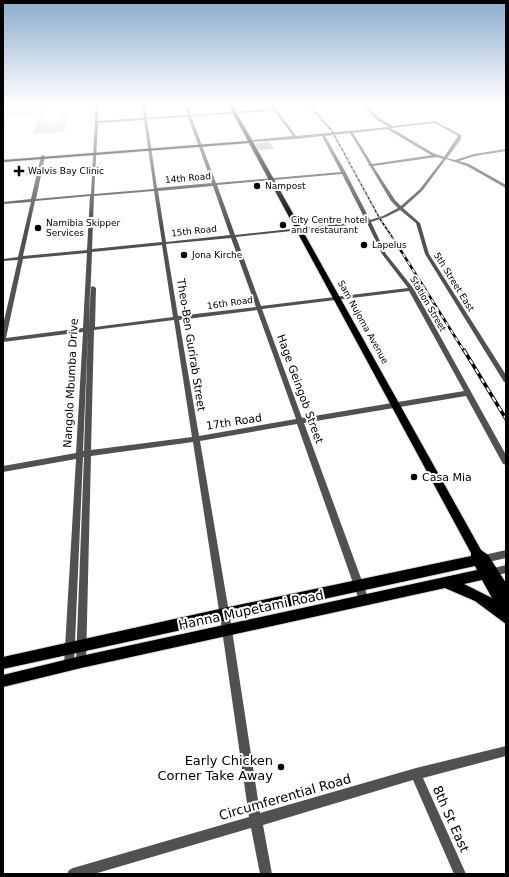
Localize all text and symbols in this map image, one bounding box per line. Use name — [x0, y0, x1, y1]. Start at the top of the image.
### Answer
marker: Walvis Bay Clinic — [13, 165, 25, 177]
place label: Walvis Bay Clinic — [28, 166, 104, 176]
street label: 14th Road — [165, 171, 211, 185]
marker: Nampost — [252, 181, 262, 191]
place label: Nampost — [265, 181, 306, 191]
place label: City Centre hotel and restaurant — [291, 215, 367, 235]
place label: Namibia Skipper Services — [46, 218, 120, 238]
marker: City Centre hotel and restaurant — [278, 220, 288, 230]
marker: Namibia Skipper Services — [33, 223, 43, 233]
street label: 15th Road — [171, 224, 217, 238]
marker: Lapelus — [359, 240, 369, 250]
place label: Lapelus — [372, 240, 407, 250]
marker: Jona Kirche — [179, 250, 189, 260]
place label: Jona Kirche — [191, 250, 243, 260]
street label: 5th Street East — [432, 251, 476, 314]
street label: Station Street — [408, 275, 448, 334]
street label: Theo-Ben Gurirab Street — [174, 277, 208, 413]
street label: Sam Nujoma Avenue — [336, 279, 390, 366]
street label: 16th Road — [206, 295, 254, 311]
street label: Nangolo Mbumba Drive — [61, 318, 81, 448]
street label: Hage Geingob Street — [274, 333, 326, 446]
street label: 17th Road — [205, 411, 263, 433]
place label: Casa Mia — [422, 471, 472, 484]
marker: Casa Mia — [409, 472, 419, 482]
street label: Hanna Mupetami Road — [177, 587, 325, 633]
place label: Early Chicken Corner Take Away — [158, 753, 273, 783]
marker: Early Chicken Corner Take Away — [276, 762, 286, 772]
street label: Circumferential Road — [217, 771, 353, 823]
street label: 8th St East — [430, 783, 472, 855]

